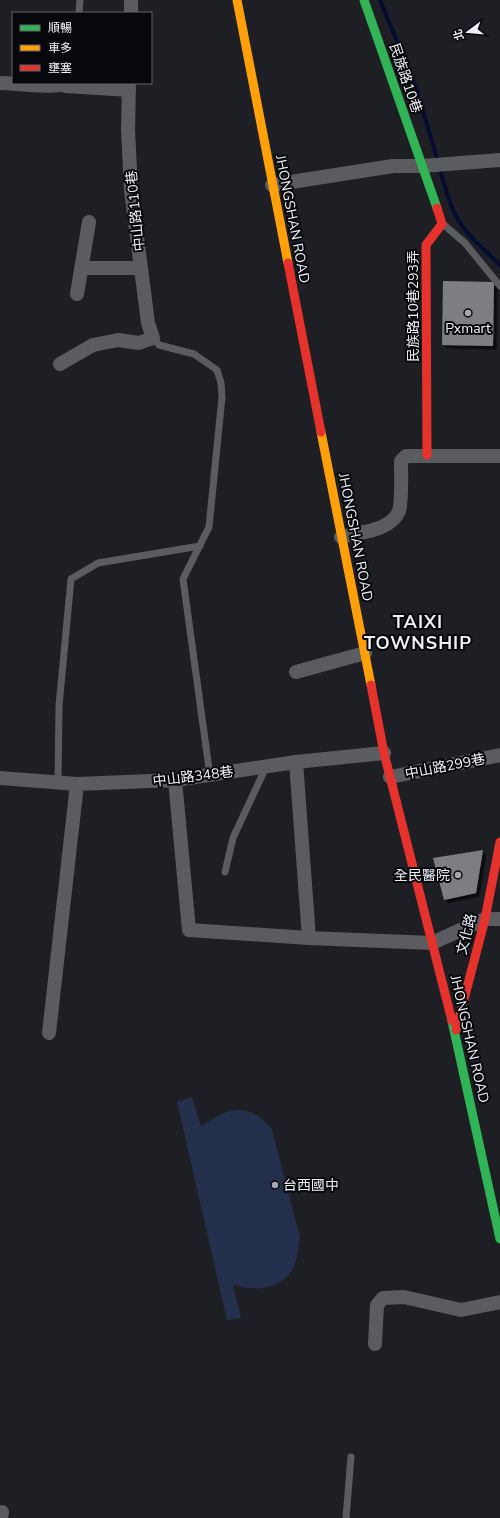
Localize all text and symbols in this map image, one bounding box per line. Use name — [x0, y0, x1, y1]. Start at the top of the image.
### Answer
legend — [12, 12, 152, 84]
north arrow — [448, 12, 488, 52]
text: 順暢 — [48, 20, 72, 36]
text: 北 — [450, 27, 468, 42]
text: 車多 — [48, 40, 72, 56]
street label: 民族路10巷 — [385, 41, 426, 116]
text: 壅塞 — [48, 60, 72, 76]
street label: JHONGSHAN ROAD — [271, 152, 314, 285]
street label: 中山路110巷 — [122, 170, 149, 252]
street label: 民族路10巷293弄 — [404, 250, 423, 362]
marker: Pxmart — [463, 308, 473, 318]
place label: Pxmart — [445, 319, 491, 338]
street label: JHONGSHAN ROAD — [334, 470, 377, 603]
district label: TAIXI TOWNSHIP — [364, 610, 472, 655]
street label: 中山路299巷 — [403, 749, 487, 784]
street label: 中山路348巷 — [152, 762, 235, 791]
place label: 全民醫院 — [394, 866, 450, 885]
marker: 全民醫院 — [453, 870, 463, 880]
street label: 文化路 — [452, 911, 481, 957]
street label: JHONGSHAN ROAD — [445, 972, 493, 1105]
place label: 台西國中 — [283, 1176, 339, 1195]
marker: 台西國中 — [270, 1180, 280, 1190]

